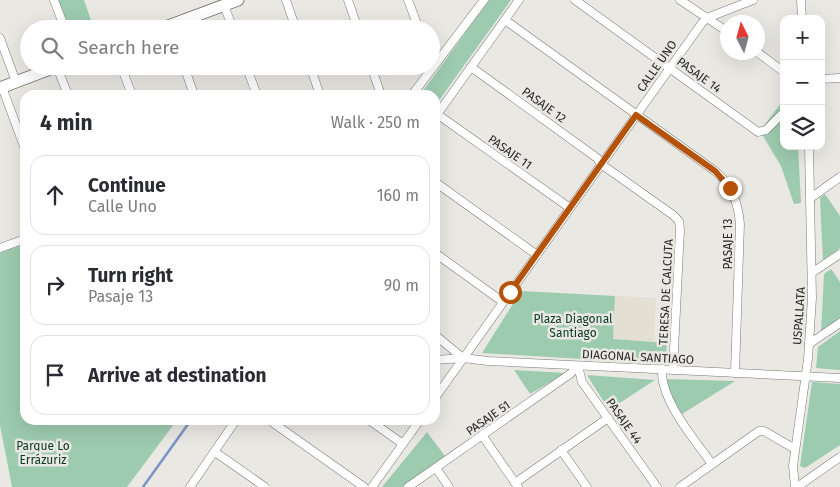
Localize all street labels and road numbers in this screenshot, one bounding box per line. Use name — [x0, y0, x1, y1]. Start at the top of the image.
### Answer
street label: CALLE UNO — [634, 38, 680, 94]
street label: PASAJE 14 — [674, 54, 724, 96]
street label: PASAJE 12 — [519, 84, 569, 126]
street label: PASAJE 11 — [486, 132, 534, 172]
street label: PASAJE 13 — [721, 219, 735, 269]
street label: TERESA DE CALCUTA — [656, 239, 676, 345]
street label: USPALLATA — [790, 286, 808, 346]
street label: DIAGONAL SANTIAGO — [582, 347, 694, 367]
street label: PASAJE 44 — [603, 395, 645, 447]
street label: PASAJE 51 — [463, 398, 513, 438]

